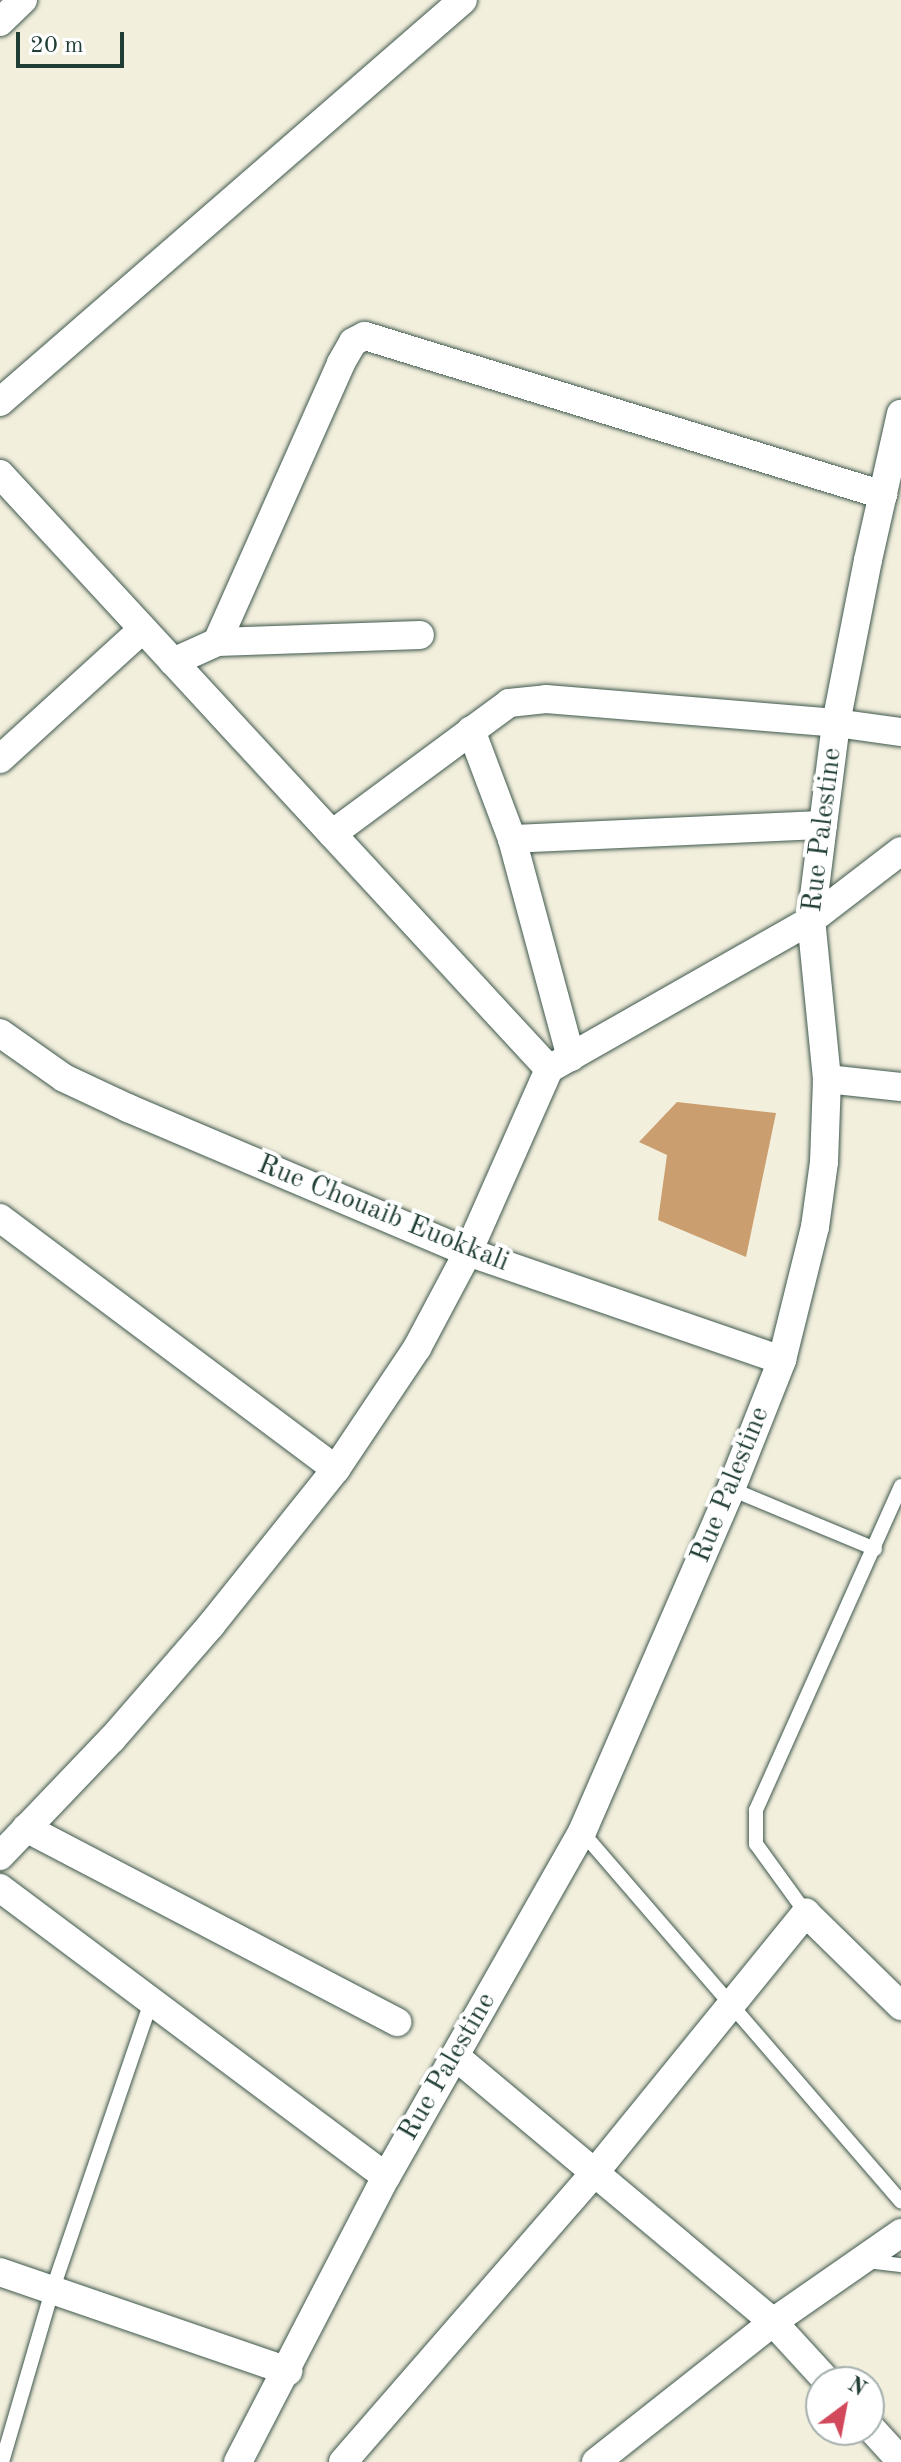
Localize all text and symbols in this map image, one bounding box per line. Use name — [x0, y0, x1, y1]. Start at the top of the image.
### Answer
scale bar — [20, 16, 128, 66]
text: 20 m — [30, 34, 84, 58]
street label: Rue Palestine — [796, 746, 850, 914]
street label: Rue Chouaib Euokkali — [252, 1148, 514, 1280]
street label: Rue Palestine — [684, 1402, 778, 1568]
street label: Rue Palestine — [392, 1987, 504, 2147]
north arrow — [805, 2366, 885, 2446]
text: N — [844, 2374, 870, 2401]

